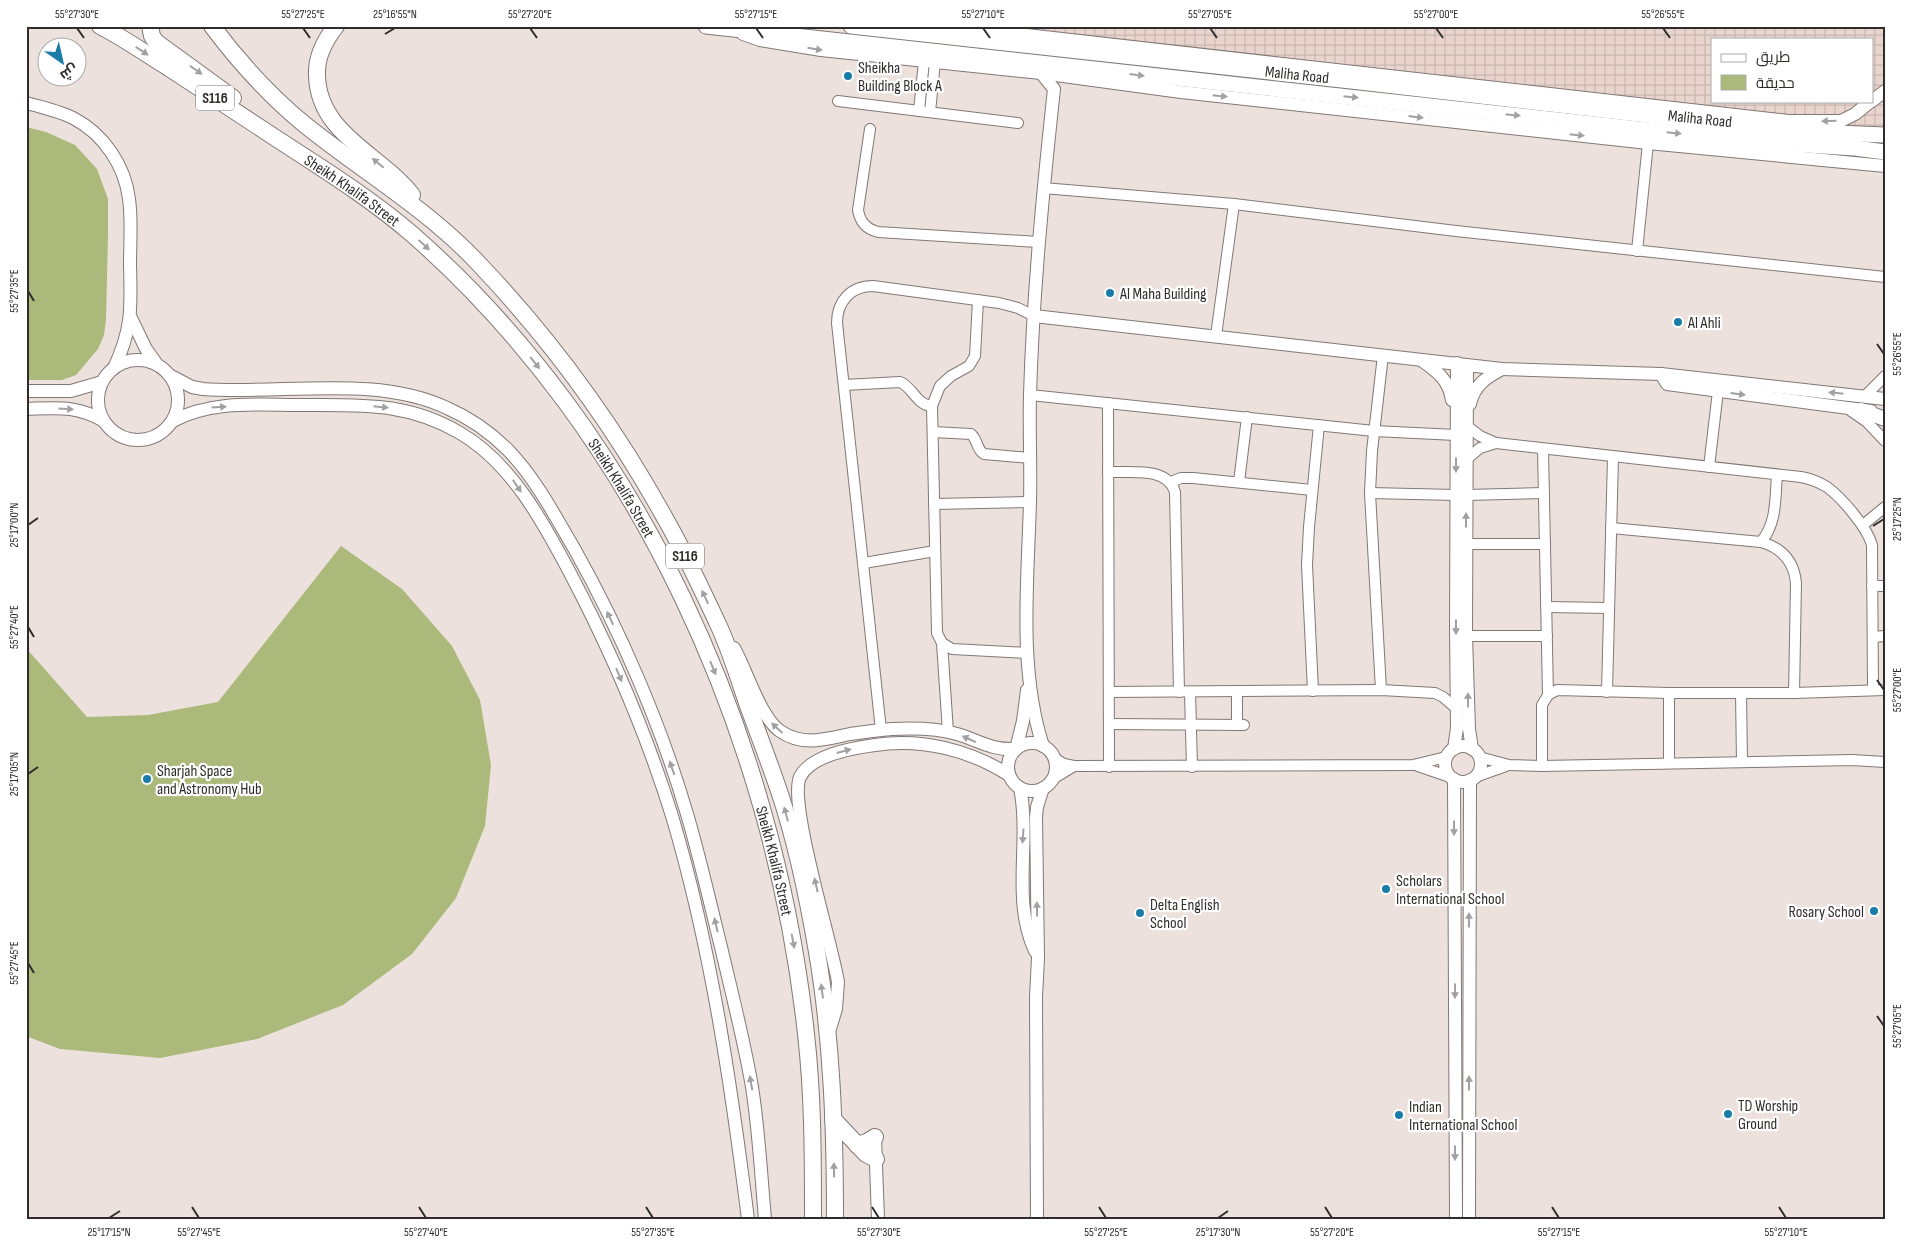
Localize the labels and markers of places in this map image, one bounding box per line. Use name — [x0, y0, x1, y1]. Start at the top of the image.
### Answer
place label: Sheikha Building Block A — [858, 59, 942, 96]
marker: Sheikha Building Block A — [842, 70, 854, 82]
place label: Al Maha Building — [1119, 285, 1206, 304]
marker: Al Maha Building — [1104, 287, 1116, 299]
place label: Al Ahli — [1687, 314, 1721, 333]
marker: Al Ahli — [1672, 316, 1684, 328]
place label: Sharjah Space and Astronomy Hub — [157, 762, 262, 799]
marker: Sharjah Space and Astronomy Hub — [141, 773, 153, 785]
place label: Scholars International School — [1396, 872, 1504, 909]
marker: Scholars International School — [1380, 883, 1392, 895]
place label: Delta English School — [1150, 896, 1220, 933]
place label: Rosary School — [1789, 903, 1864, 922]
marker: Rosary School — [1868, 905, 1880, 917]
marker: Delta English School — [1134, 907, 1146, 919]
place label: TD Worship Ground — [1738, 1097, 1798, 1134]
place label: Indian International School — [1409, 1098, 1517, 1135]
marker: TD Worship Ground — [1722, 1108, 1734, 1120]
marker: Indian International School — [1393, 1109, 1405, 1121]

